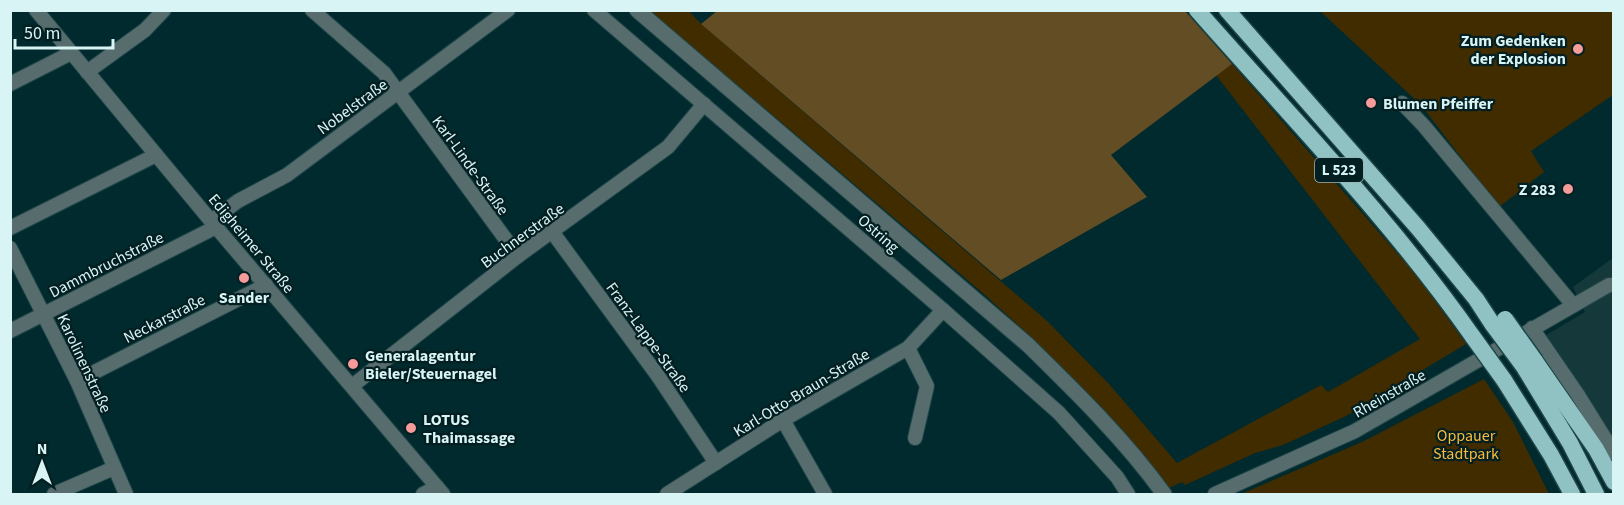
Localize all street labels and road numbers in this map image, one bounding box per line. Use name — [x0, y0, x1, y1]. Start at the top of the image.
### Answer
street label: Nobelstraße — [313, 74, 392, 140]
street label: Karl-Linde-Straße — [427, 111, 514, 220]
road number: L 523 — [1315, 158, 1363, 182]
street label: Edigheimer Straße — [203, 189, 299, 298]
street label: Buchnerstraße — [476, 198, 569, 274]
street label: Ostring — [853, 209, 904, 258]
street label: Dammbruchstraße — [45, 227, 168, 303]
street label: Franz-Lappe-Straße — [601, 278, 696, 397]
street label: Neckarstraße — [120, 289, 209, 349]
street label: Karolinenstraße — [52, 310, 117, 417]
street label: Karl-Otto-Braun-Straße — [729, 343, 874, 442]
street label: Rheinstraße — [1349, 364, 1430, 424]

